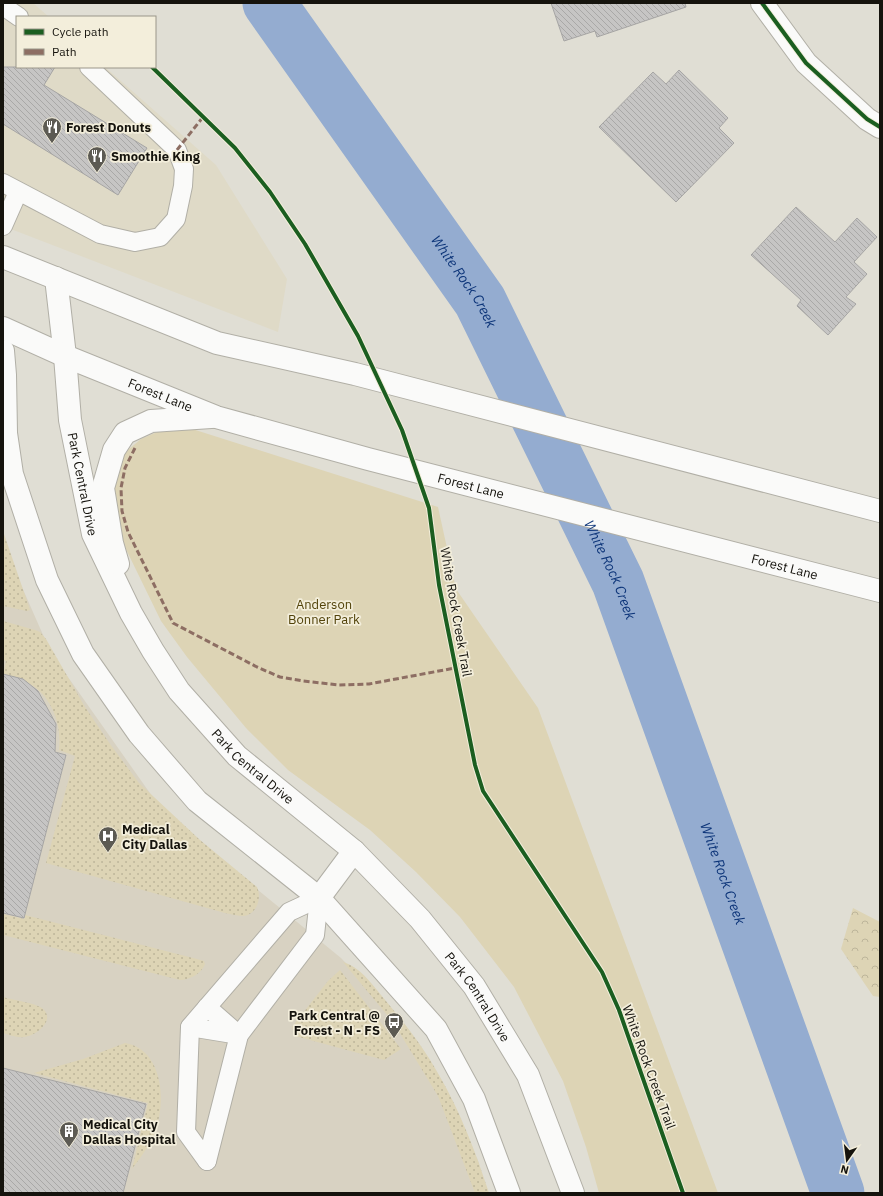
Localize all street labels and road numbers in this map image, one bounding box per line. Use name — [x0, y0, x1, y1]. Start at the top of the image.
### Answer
street label: Forest Lane — [126, 374, 195, 415]
street label: Park Central Drive — [64, 431, 102, 537]
street label: Forest Lane — [436, 469, 506, 502]
street label: White Rock Creek Trail — [436, 546, 476, 678]
street label: Forest Lane — [750, 550, 820, 583]
street label: Park Central Drive — [208, 725, 298, 807]
street label: Park Central Drive — [441, 948, 514, 1045]
street label: White Rock Creek Trail — [619, 1003, 680, 1132]

